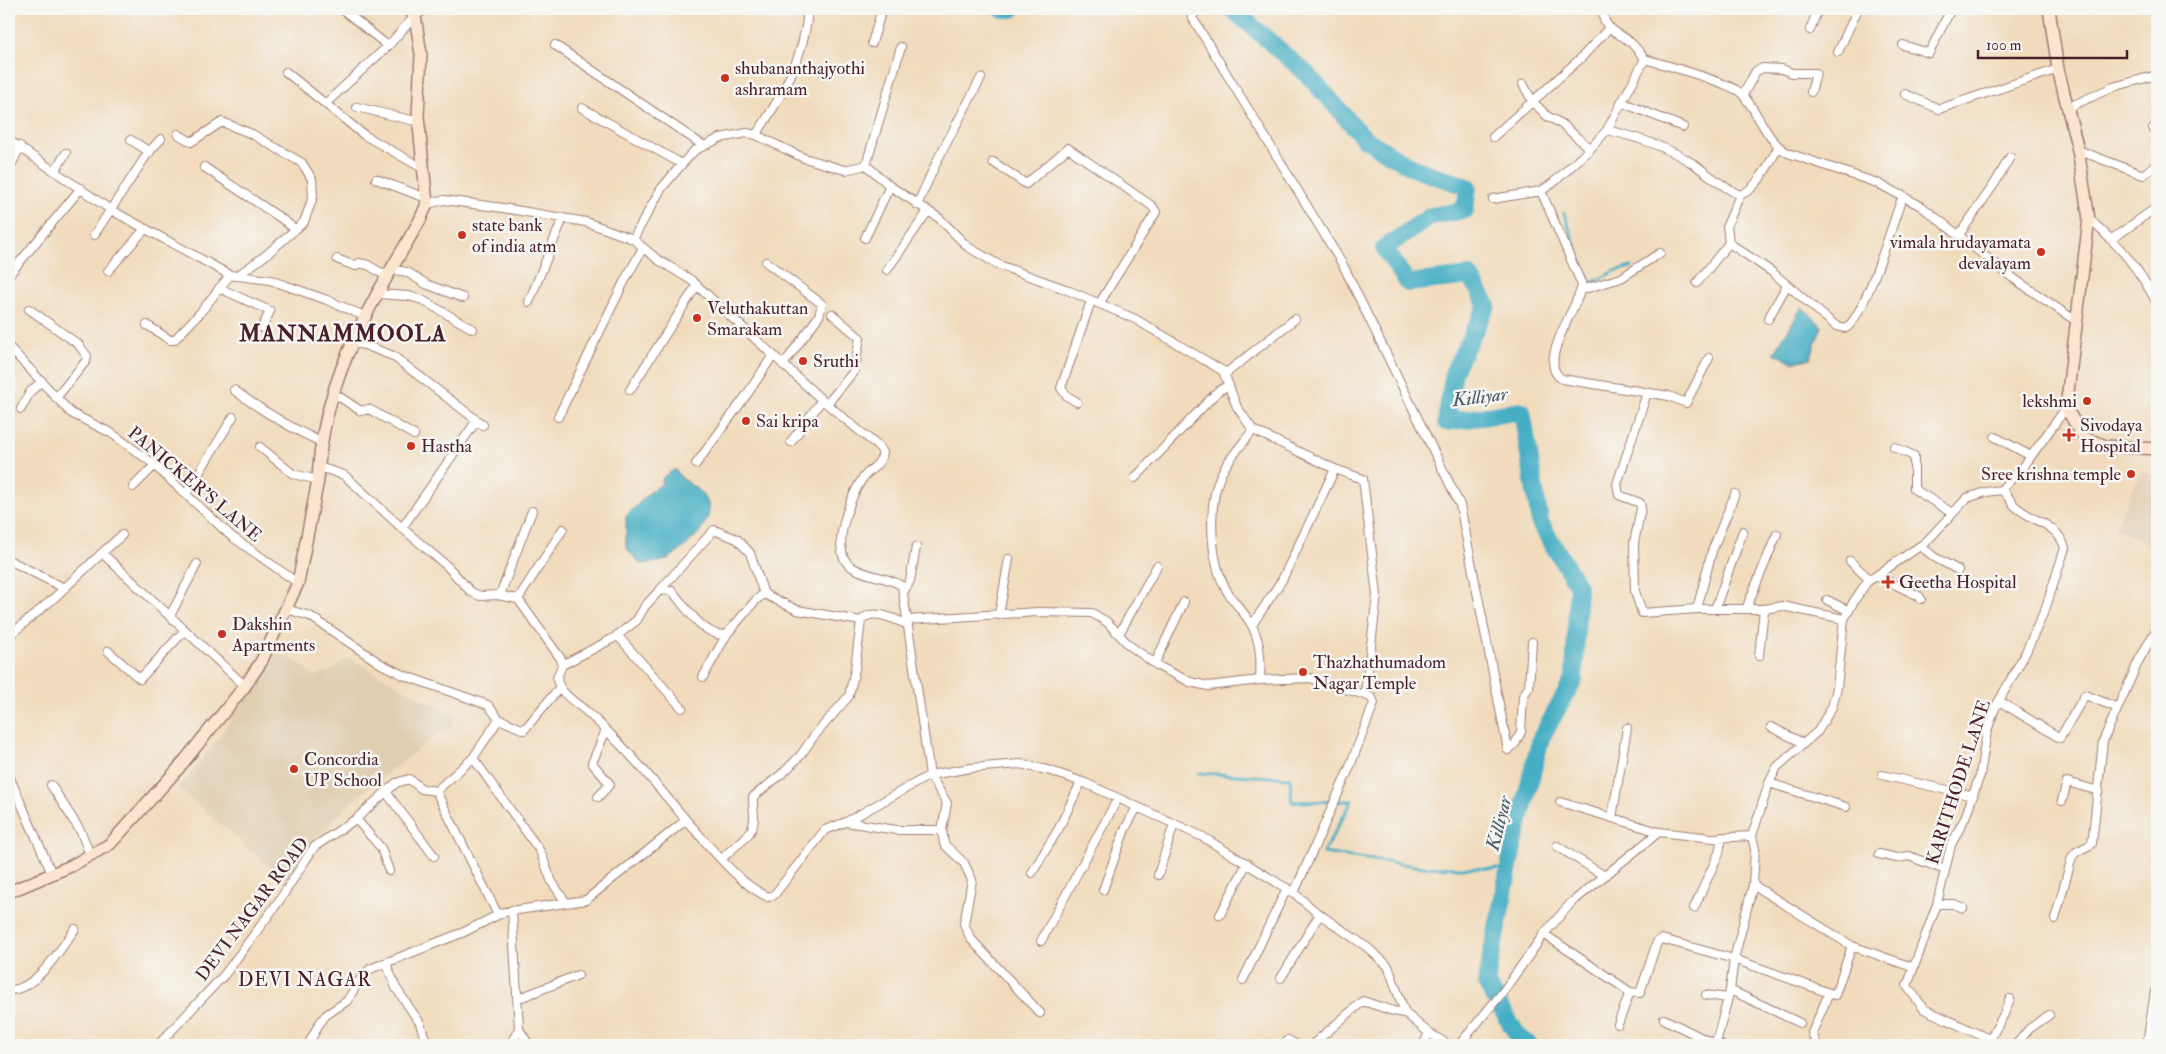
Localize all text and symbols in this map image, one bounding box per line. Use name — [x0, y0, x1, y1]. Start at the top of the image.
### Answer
scale bar — [1978, 28, 2127, 60]
text: 100 m — [1986, 36, 2022, 55]
place label: shubananthajyothi ashramam — [735, 57, 865, 101]
marker: shubananthajyothi ashramam — [719, 72, 731, 84]
place label: state bank of india atm — [472, 214, 556, 258]
marker: state bank of india atm — [456, 229, 468, 241]
place label: vimala hrudayamata devalayam — [1889, 231, 2032, 275]
marker: vimala hrudayamata devalayam — [2035, 246, 2047, 258]
place label: Veluthakuttan Smarakam — [707, 297, 808, 341]
marker: Veluthakuttan Smarakam — [691, 312, 703, 324]
district label: MANNAMMOOLA — [238, 320, 447, 348]
place label: Sruthi — [813, 350, 859, 373]
marker: Sruthi — [797, 355, 809, 367]
water label: Killiyar — [1450, 382, 1510, 412]
place label: lekshmi — [2022, 390, 2077, 413]
marker: lekshmi — [2081, 395, 2093, 407]
place label: Sai kripa — [756, 410, 819, 433]
place label: Sivodaya Hospital — [2080, 414, 2143, 458]
marker: Sai kripa — [740, 415, 752, 427]
street label: PANICKER'S LANE — [123, 422, 266, 547]
marker: Sivodaya Hospital — [2062, 428, 2076, 442]
place label: Hastha — [421, 435, 473, 458]
marker: Hastha — [405, 440, 417, 452]
place label: Sree krishna temple — [1981, 463, 2121, 486]
marker: Sree krishna temple — [2125, 468, 2137, 480]
place label: Geetha Hospital — [1899, 571, 2017, 594]
marker: Geetha Hospital — [1881, 575, 1895, 589]
place label: Dakshin Apartments — [231, 613, 315, 657]
marker: Dakshin Apartments — [216, 628, 228, 640]
place label: Thazhathumadom Nagar Temple — [1313, 651, 1446, 695]
marker: Thazhathumadom Nagar Temple — [1297, 666, 1309, 678]
street label: KARITHODE LANE — [1921, 697, 1996, 867]
place label: Concordia UP School — [304, 748, 382, 792]
marker: Concordia UP School — [288, 763, 300, 775]
water label: Killiyar — [1480, 793, 1518, 854]
street label: DEVI NAGAR ROAD — [191, 833, 313, 985]
district label: DEVI NAGAR — [237, 968, 373, 990]

